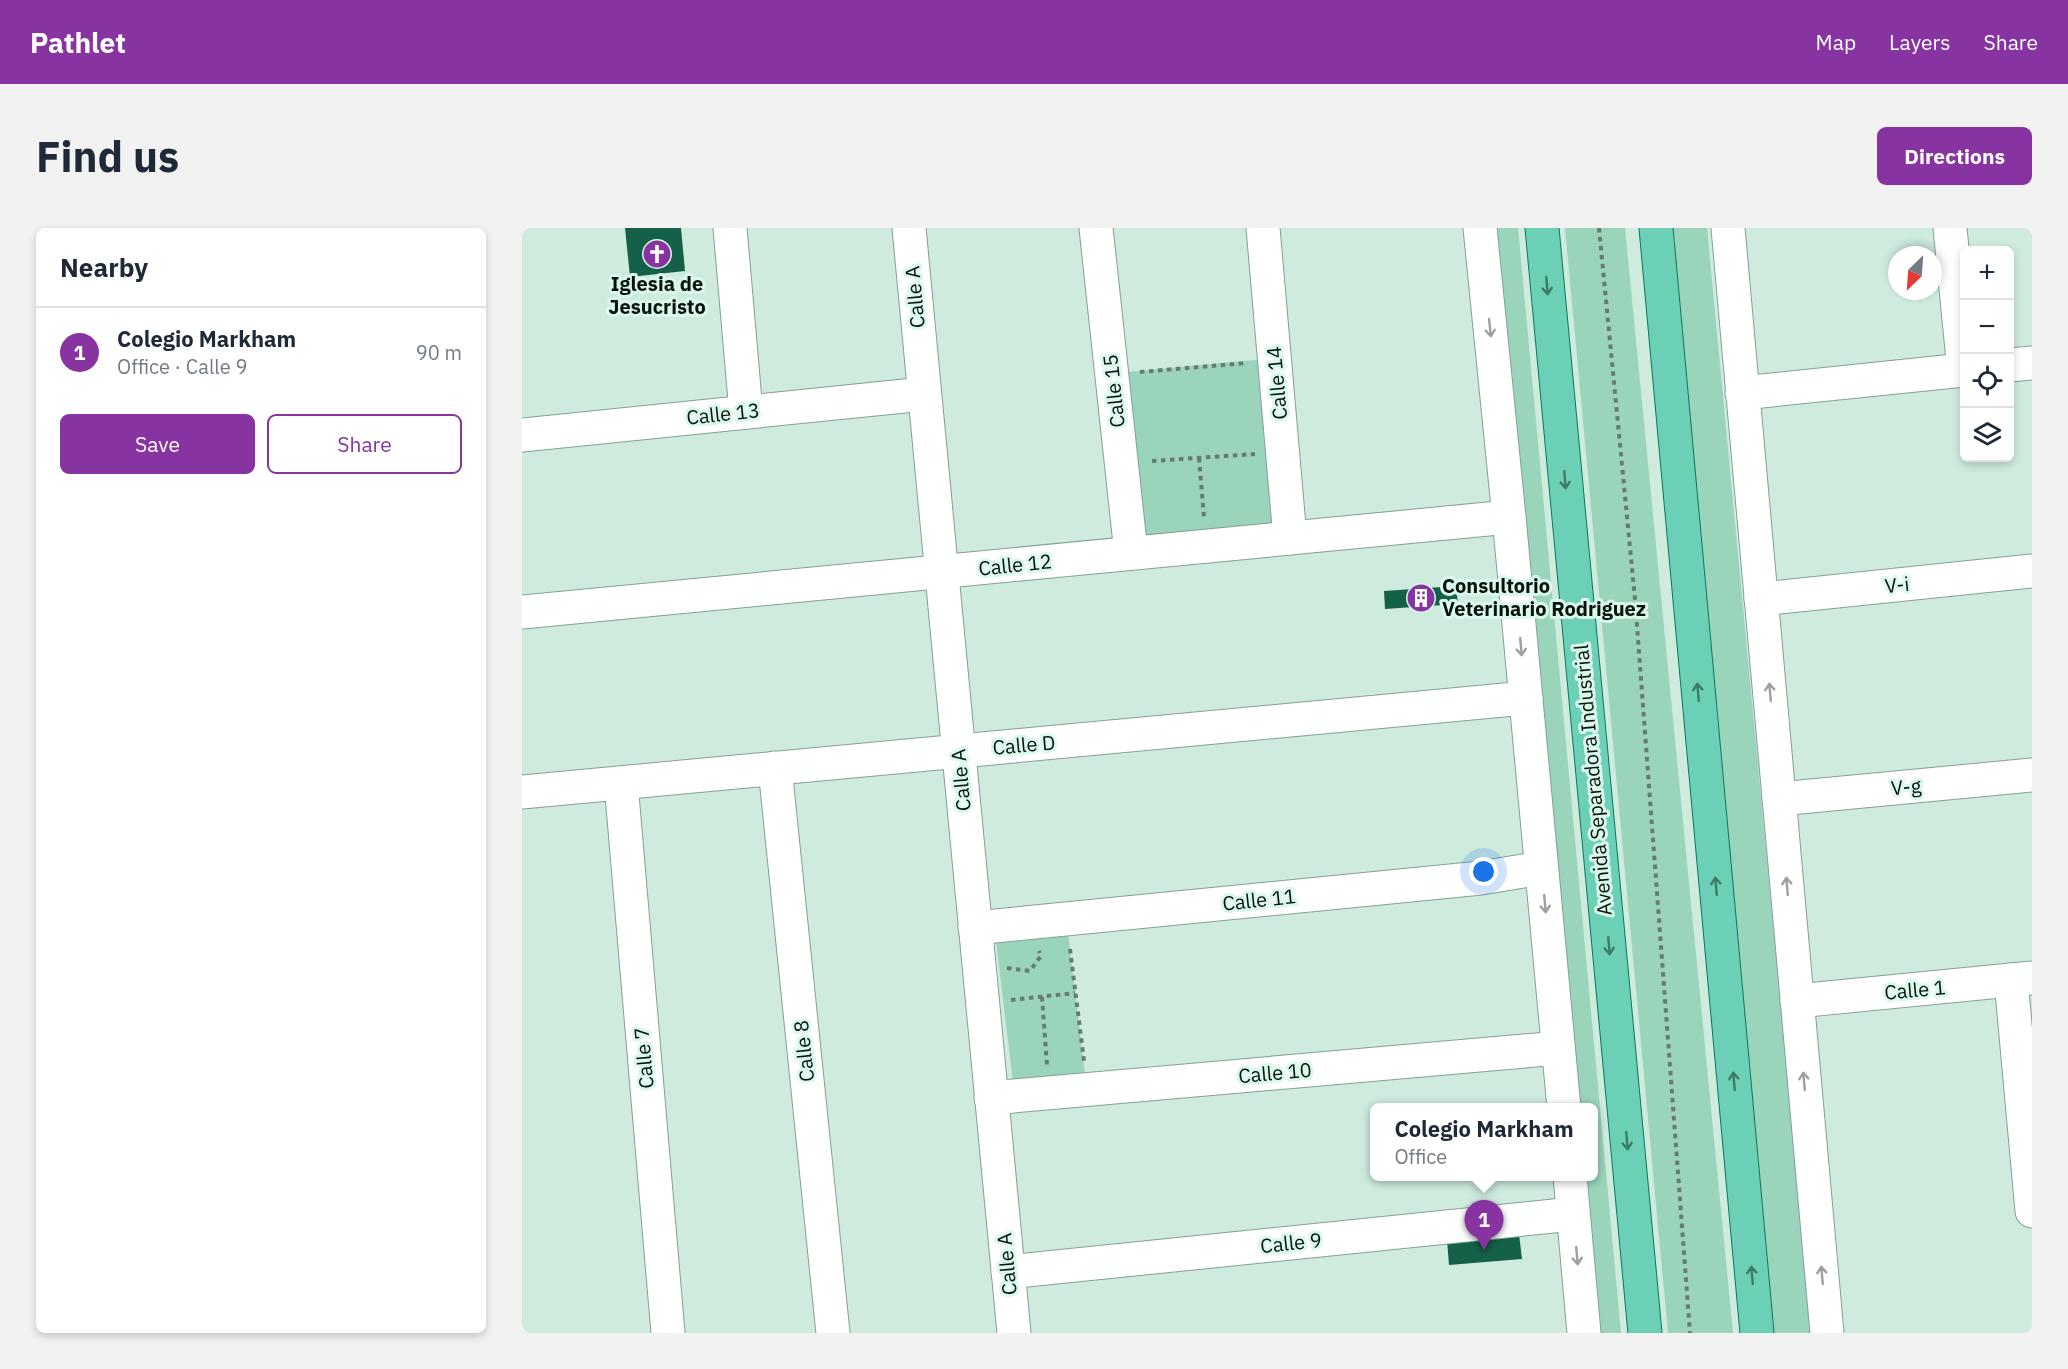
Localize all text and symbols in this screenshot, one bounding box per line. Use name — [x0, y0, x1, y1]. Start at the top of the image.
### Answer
text: Pathlet — [30, 24, 126, 61]
text: Map — [1816, 28, 1856, 56]
text: Layers — [1889, 28, 1951, 56]
text: Share — [1984, 28, 2038, 56]
button: Directions — [1877, 127, 2032, 185]
text: Find us — [36, 129, 179, 184]
church icon: Iglesia de Jesucristo — [641, 238, 673, 270]
north arrow — [1888, 246, 1942, 300]
map controls — [1960, 246, 2014, 462]
button: + — [1960, 246, 2014, 300]
text: Nearby — [60, 250, 148, 284]
street label: Calle A — [898, 265, 931, 329]
place label: Iglesia de Jesucristo — [608, 270, 706, 320]
one-way arrow — [1542, 276, 1553, 296]
button: − — [1960, 300, 2014, 354]
one-way arrow — [1485, 318, 1496, 337]
text: Colegio Markham — [117, 324, 296, 353]
text: 1 — [74, 339, 86, 366]
text: 90 m — [416, 339, 462, 366]
street label: Calle 14 — [1260, 345, 1293, 421]
text: Office · Calle 9 — [117, 353, 247, 380]
street label: Calle 15 — [1096, 353, 1131, 429]
button: locate — [1960, 354, 2014, 408]
street label: Calle 13 — [685, 396, 761, 431]
button: layers — [1960, 408, 2014, 462]
button: Save — [60, 414, 255, 474]
button: Share — [267, 414, 462, 474]
one-way arrow — [1560, 470, 1571, 490]
street label: Calle 12 — [977, 547, 1053, 582]
street label: V-i — [1883, 570, 1911, 599]
place label: Consultorio Veterinario Rodriguez — [1442, 572, 1646, 622]
building icon: Consultorio Veterinario Rodriguez — [1405, 582, 1437, 614]
one-way arrow — [1516, 637, 1527, 657]
street label: Avenida Separadora Industrial — [1567, 643, 1618, 917]
one-way arrow — [1693, 683, 1704, 703]
one-way arrow — [1764, 683, 1775, 703]
street label: Calle D — [991, 728, 1057, 761]
street label: Calle A — [944, 748, 977, 812]
street label: V-g — [1890, 772, 1923, 801]
your location — [1469, 857, 1498, 886]
one-way arrow — [1710, 877, 1721, 897]
one-way arrow — [1781, 877, 1792, 897]
street label: Calle 11 — [1221, 882, 1297, 917]
one-way arrow — [1540, 894, 1551, 914]
one-way arrow — [1604, 936, 1615, 956]
street label: Calle 1 — [1883, 973, 1947, 1006]
street label: Calle 8 — [787, 1019, 820, 1083]
street label: Calle 7 — [627, 1026, 660, 1090]
street label: Calle 10 — [1237, 1056, 1313, 1089]
one-way arrow — [1728, 1071, 1739, 1091]
one-way arrow — [1798, 1071, 1809, 1091]
popup — [1370, 1103, 1598, 1181]
text: Colegio Markham — [1394, 1114, 1574, 1143]
one-way arrow — [1622, 1130, 1633, 1150]
text: Office — [1394, 1143, 1447, 1170]
pin: 1 — [1464, 1200, 1504, 1250]
street label: Calle 9 — [1259, 1226, 1323, 1259]
street label: Calle A — [990, 1232, 1023, 1296]
one-way arrow — [1572, 1245, 1583, 1265]
one-way arrow — [1746, 1265, 1757, 1285]
one-way arrow — [1816, 1265, 1827, 1285]

